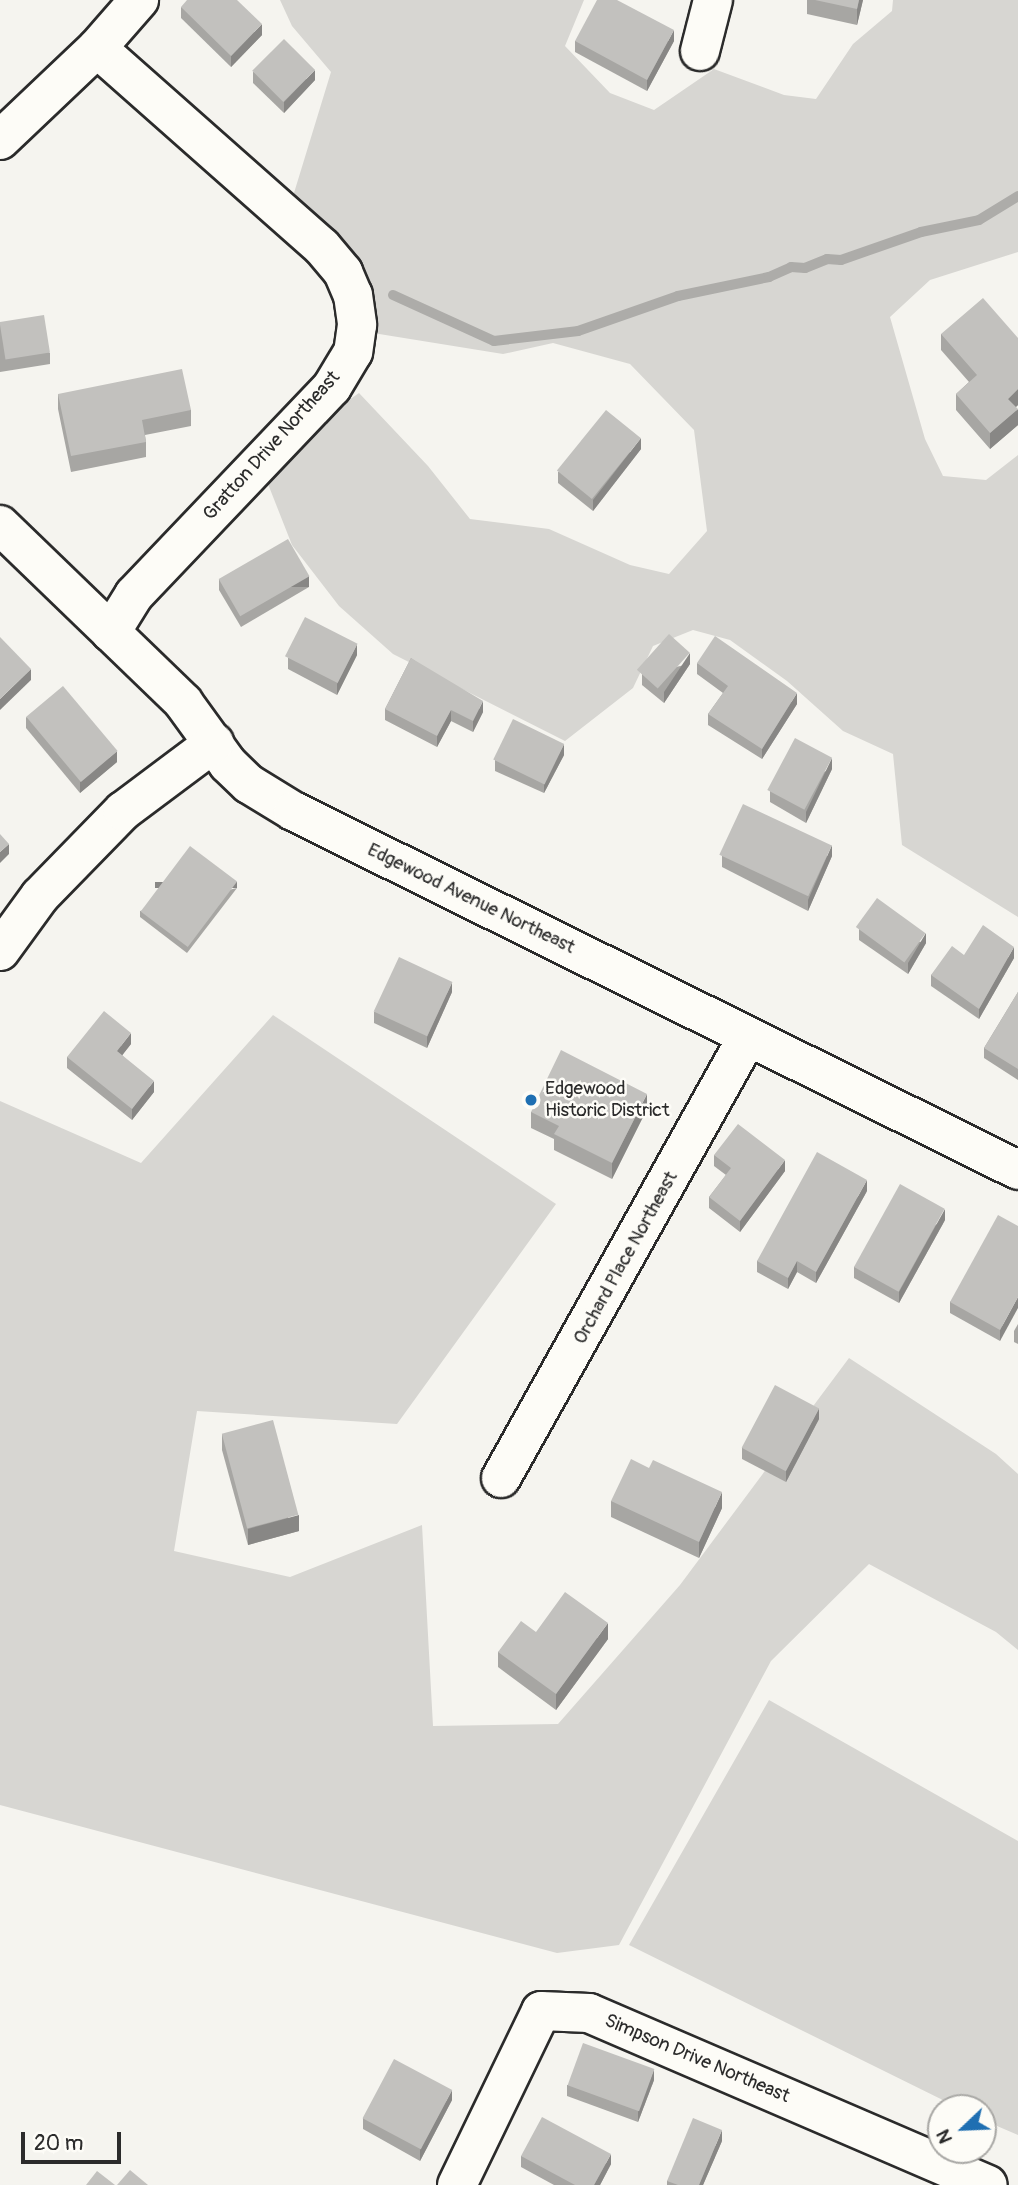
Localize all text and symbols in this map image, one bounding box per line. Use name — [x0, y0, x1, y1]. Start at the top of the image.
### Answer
street label: Gratton Drive Northeast — [199, 367, 345, 525]
street label: Edgewood Avenue Northeast — [364, 839, 578, 959]
place label: Edgewood Historic District — [545, 1078, 670, 1122]
marker: Edgewood Historic District — [523, 1092, 539, 1108]
street label: Orchard Place Northeast — [569, 1168, 683, 1348]
street label: Simpson Drive Northeast — [601, 2010, 793, 2108]
north arrow — [927, 2094, 997, 2164]
scale bar — [24, 2118, 124, 2162]
text: N — [931, 2126, 958, 2147]
text: 20 m — [34, 2130, 83, 2157]

